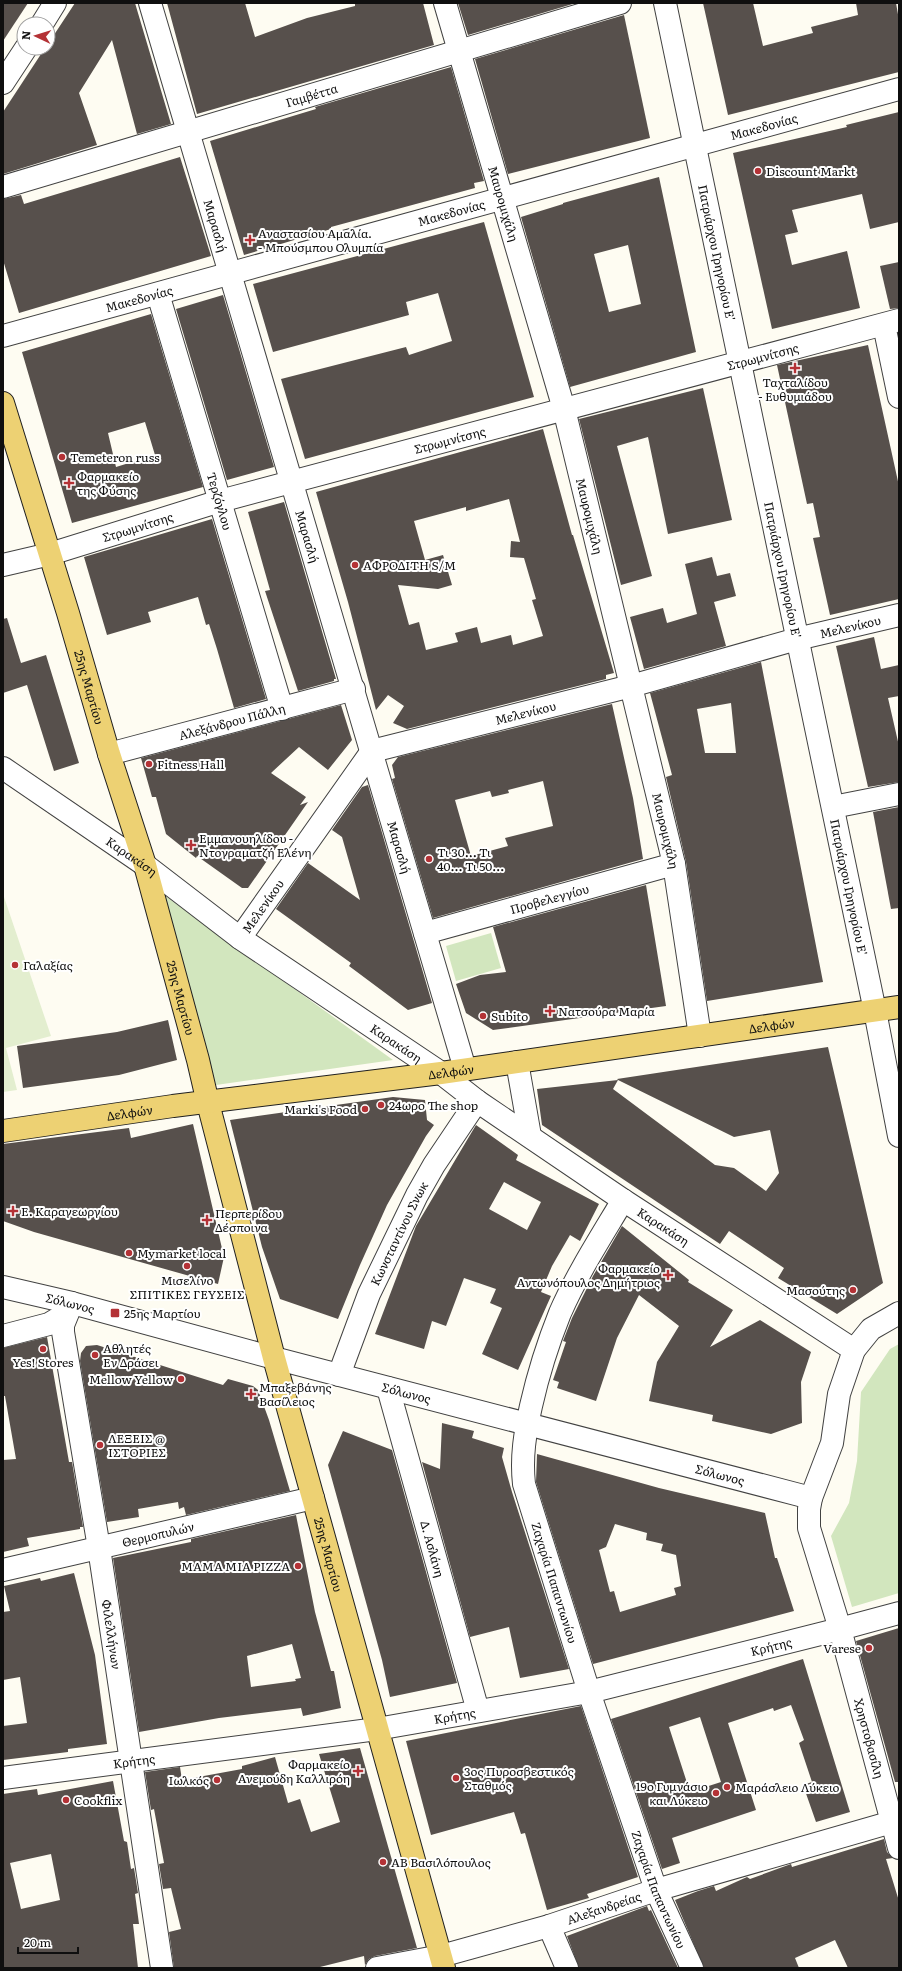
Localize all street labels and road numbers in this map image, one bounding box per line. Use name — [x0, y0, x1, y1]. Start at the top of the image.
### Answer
street label: Γαμβέττα — [283, 79, 340, 111]
street label: Μακεδονίας — [728, 108, 799, 144]
street label: Μαυρομιχάλη — [484, 164, 523, 243]
street label: Πατριάρχου Γρηγορίου Ε' — [694, 183, 740, 322]
street label: Μακεδονίας — [416, 195, 487, 230]
street label: Μαρασλή — [199, 197, 232, 254]
street label: Μακεδονίας — [103, 281, 175, 316]
street label: Στρωμνίτσης — [725, 338, 800, 374]
street label: Στρωμνίτσης — [412, 422, 487, 458]
street label: Τερζόγλου — [203, 470, 237, 532]
street label: Μαυρομιχάλη — [572, 476, 608, 556]
street label: Πατριάρχου Γρηγορίου Ε' — [760, 500, 806, 640]
street label: Στρωμνίτσης — [100, 507, 175, 546]
street label: Μαρασλή — [291, 508, 324, 565]
street label: Μελενίκου — [818, 611, 882, 642]
street label: 25ης Μαρτίου — [70, 648, 109, 726]
street label: Μελενίκου — [493, 696, 558, 729]
street label: Αλεξάνδρου Πάλλη — [177, 699, 287, 744]
street label: Μαυρομιχάλη — [648, 791, 684, 870]
street label: Πατριάρχου Γρηγορίου Ε' — [826, 817, 872, 957]
street label: Μαρασλή — [383, 818, 416, 875]
street label: Καρακάση — [102, 832, 161, 880]
street label: Μελενίκου — [237, 876, 288, 937]
street label: Προβελεγγίου — [508, 879, 591, 918]
street label: 25ης Μαρτίου — [162, 958, 200, 1037]
street label: Δελφών — [748, 1013, 796, 1038]
street label: Καρακάση — [367, 1019, 426, 1067]
street label: Δελφών — [427, 1059, 475, 1084]
street label: Δελφών — [105, 1100, 154, 1125]
street label: Κωνσταντίνου Σνωκ — [366, 1178, 432, 1288]
street label: Καρακάση — [634, 1203, 693, 1250]
street label: Σόλωνος — [44, 1288, 97, 1318]
street label: Σόλωνος — [380, 1377, 433, 1408]
street label: Σόλωνος — [693, 1459, 746, 1489]
street label: 25ης Μαρτίου — [310, 1515, 348, 1594]
street label: Θερμοπυλών — [120, 1517, 196, 1551]
street label: Δ. Ασλάνη — [416, 1519, 449, 1579]
street label: Ζαχαρία Παπαντωνίου — [527, 1520, 582, 1645]
street label: Φιλελλήνων — [98, 1598, 126, 1671]
street label: Κρήτης — [748, 1632, 794, 1660]
street label: Χρηστοβασίλη — [850, 1696, 889, 1780]
street label: Κρήτης — [432, 1703, 477, 1728]
street label: Κρήτης — [112, 1749, 156, 1773]
street label: Ζαχαρία Παπαντωνίου — [627, 1828, 691, 1951]
street label: Αλεξανδρείας — [564, 1887, 643, 1928]

